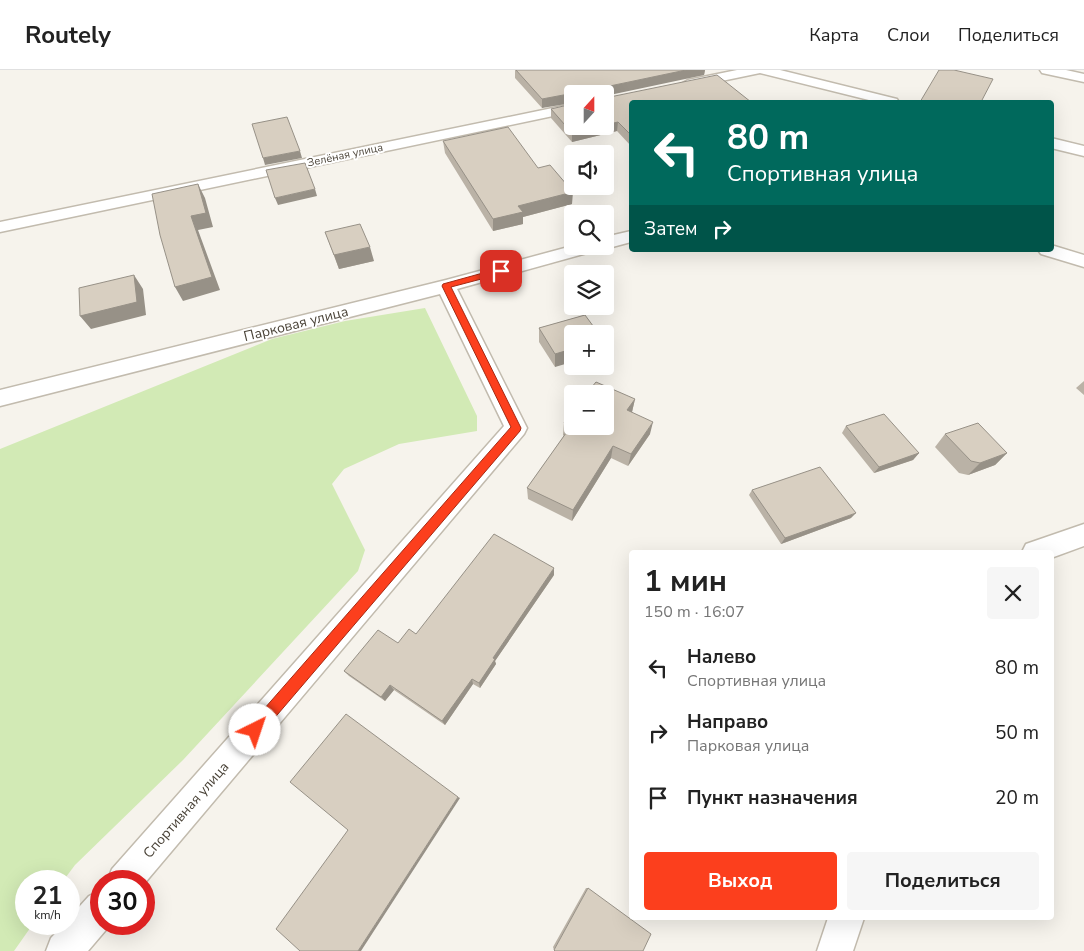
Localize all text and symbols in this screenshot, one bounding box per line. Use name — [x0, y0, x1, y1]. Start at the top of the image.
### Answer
text: Routely — [25, 19, 111, 51]
text: Карта — [809, 23, 859, 47]
text: Слои — [887, 23, 930, 47]
text: Поделиться — [958, 23, 1059, 47]
north arrow — [564, 85, 614, 135]
map controls — [564, 85, 614, 435]
text: 80 m — [727, 114, 809, 161]
icon: left — [644, 120, 709, 185]
street label: Зелёная улица — [306, 140, 384, 170]
button: sound — [564, 145, 614, 195]
text: Спортивная улица — [727, 159, 918, 189]
button: search — [564, 205, 614, 255]
icon: right — [708, 215, 736, 243]
text: Затем — [644, 216, 698, 242]
pin — [480, 250, 522, 292]
icon: arrive — [487, 257, 515, 285]
button: layers — [564, 265, 614, 315]
street label: Парковая улица — [242, 302, 350, 346]
button: + — [564, 325, 614, 375]
button: − — [564, 385, 614, 435]
text: 1 мин — [644, 561, 727, 602]
button: close — [987, 567, 1039, 619]
text: 150 m · 16:07 — [644, 601, 745, 623]
text: Налево — [687, 644, 756, 670]
icon: left — [644, 654, 672, 682]
text: 80 m — [995, 655, 1039, 681]
text: Спортивная улица — [687, 670, 826, 692]
position arrow — [228, 703, 280, 755]
text: Направо — [687, 709, 768, 735]
icon: right — [644, 719, 672, 747]
text: 50 m — [995, 720, 1039, 746]
text: Парковая улица — [687, 735, 809, 757]
street label: Спортивная улица — [139, 758, 233, 862]
icon: arrive — [644, 784, 672, 812]
text: Пункт назначения — [687, 785, 858, 811]
text: 20 m — [995, 785, 1039, 811]
button: Выход — [644, 852, 837, 910]
button: Поделиться — [847, 852, 1039, 910]
speed limit sign: 30 — [90, 870, 155, 935]
text: 21 — [32, 879, 63, 913]
text: km/h — [34, 907, 61, 923]

